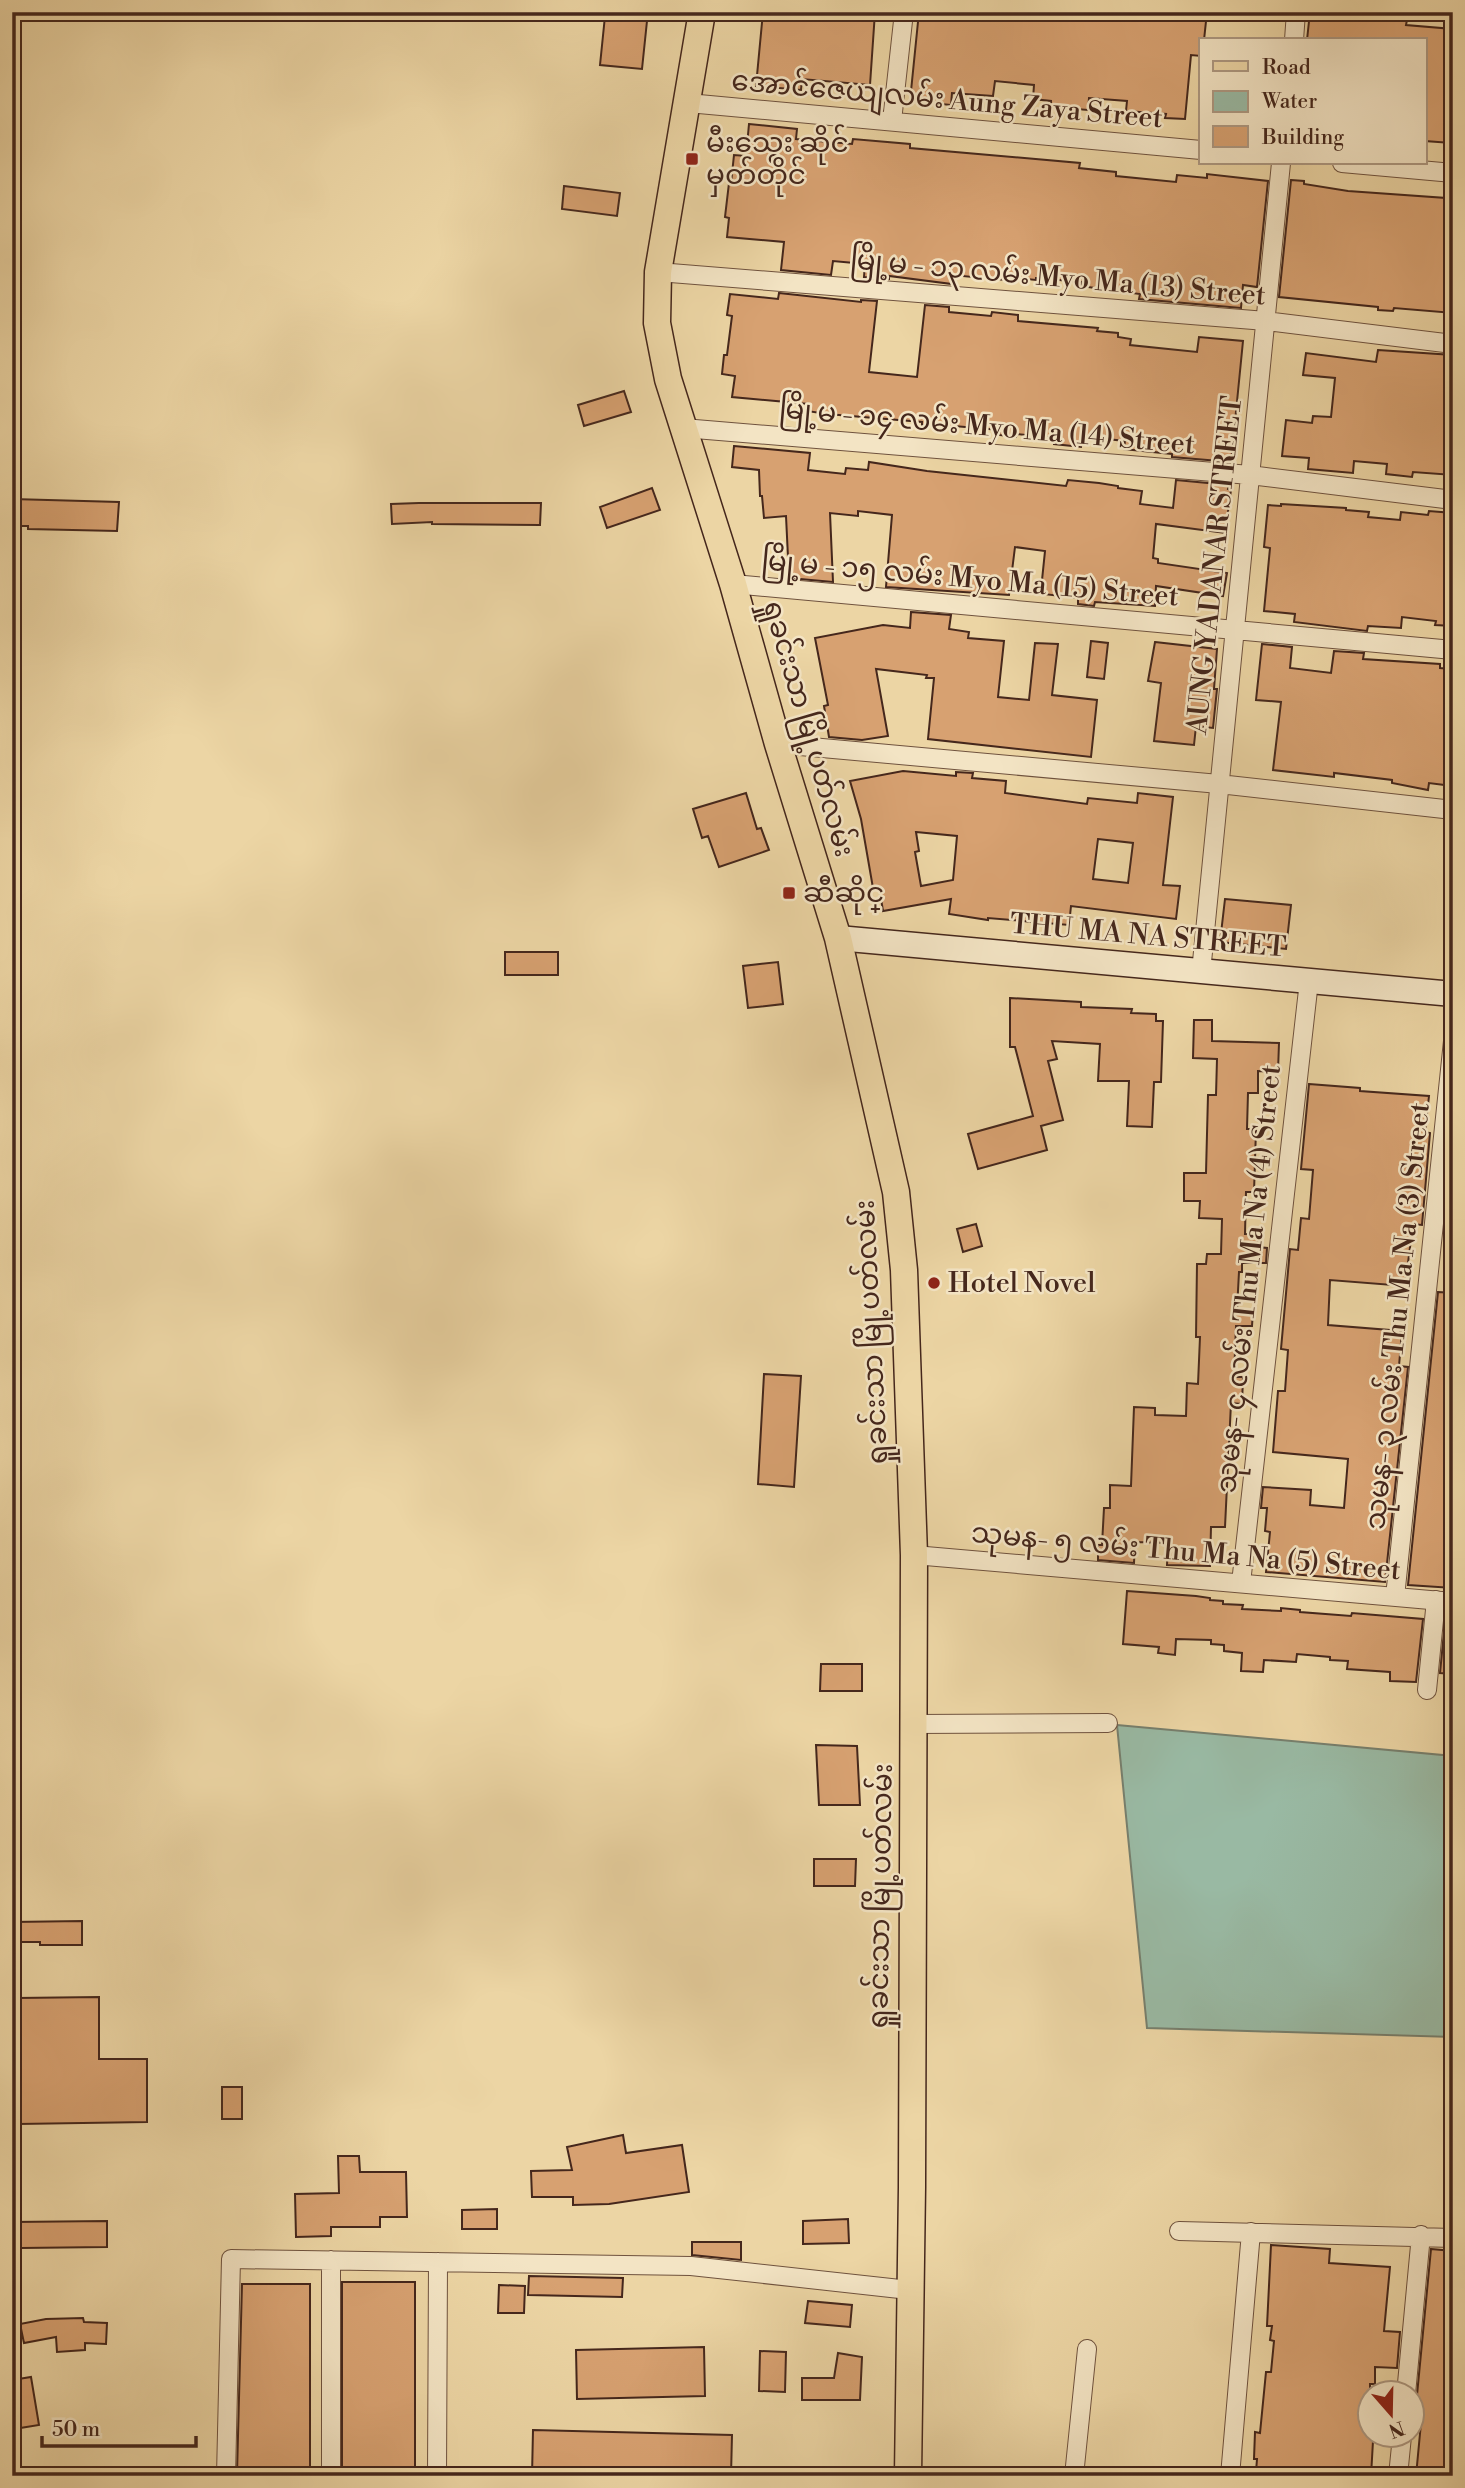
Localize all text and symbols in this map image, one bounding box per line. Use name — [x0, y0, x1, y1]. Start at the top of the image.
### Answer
legend — [1199, 38, 1426, 164]
text: Road — [1262, 55, 1311, 81]
street label: အောင်ဇေယျလမ်း Aung Zaya Street — [730, 62, 1164, 140]
text: Water — [1261, 89, 1317, 115]
place label: မီးသွေး ဆိုင် မှတ်တိုင် — [706, 124, 849, 197]
text: Building — [1261, 125, 1344, 151]
marker: မီးသွေး ဆိုင် မှတ်တိုင် — [684, 151, 700, 167]
street label: မြို့မ - ၁၃ လမ်း Myo Ma (13) Street — [848, 240, 1268, 318]
street label: မြို့မ - ၁၄ လမ်း Myo Ma (14) Street — [777, 389, 1197, 467]
street label: AUNG YADANAR STREET — [1180, 394, 1250, 737]
street label: မြို့မ - ၁၅ လမ်း Myo Ma (15) Street — [760, 541, 1180, 619]
street label: ရှုခင်းသာ မြို့ပတ်လမ်း — [751, 594, 864, 862]
place label: ဆီဆိုင္ — [803, 875, 884, 915]
marker: ဆီဆိုင္ — [781, 885, 797, 901]
street label: THU MA NA STREET — [1009, 906, 1287, 966]
street label: သုမန- ၄ လမ်း Thu Ma Na (4) Street — [1207, 1063, 1293, 1495]
street label: သုမန- ၃ လမ်း Thu Ma Na (3) Street — [1356, 1100, 1442, 1532]
street label: ရှုခင်းသာ မြို့ပတ်လမ်း — [846, 1199, 900, 1467]
place label: Hotel Novel — [948, 1266, 1095, 1301]
marker: Hotel Novel — [926, 1275, 942, 1291]
street label: သုမန- ၅ လမ်း Thu Ma Na (5) Street — [969, 1514, 1402, 1592]
street label: ရှုခင်းသာ မြို့ပတ်လမ်း — [859, 1763, 905, 2031]
north arrow — [1356, 2380, 1426, 2450]
scale bar — [42, 2404, 196, 2448]
text: N — [1385, 2415, 1408, 2443]
text: 50 m — [52, 2417, 100, 2443]

